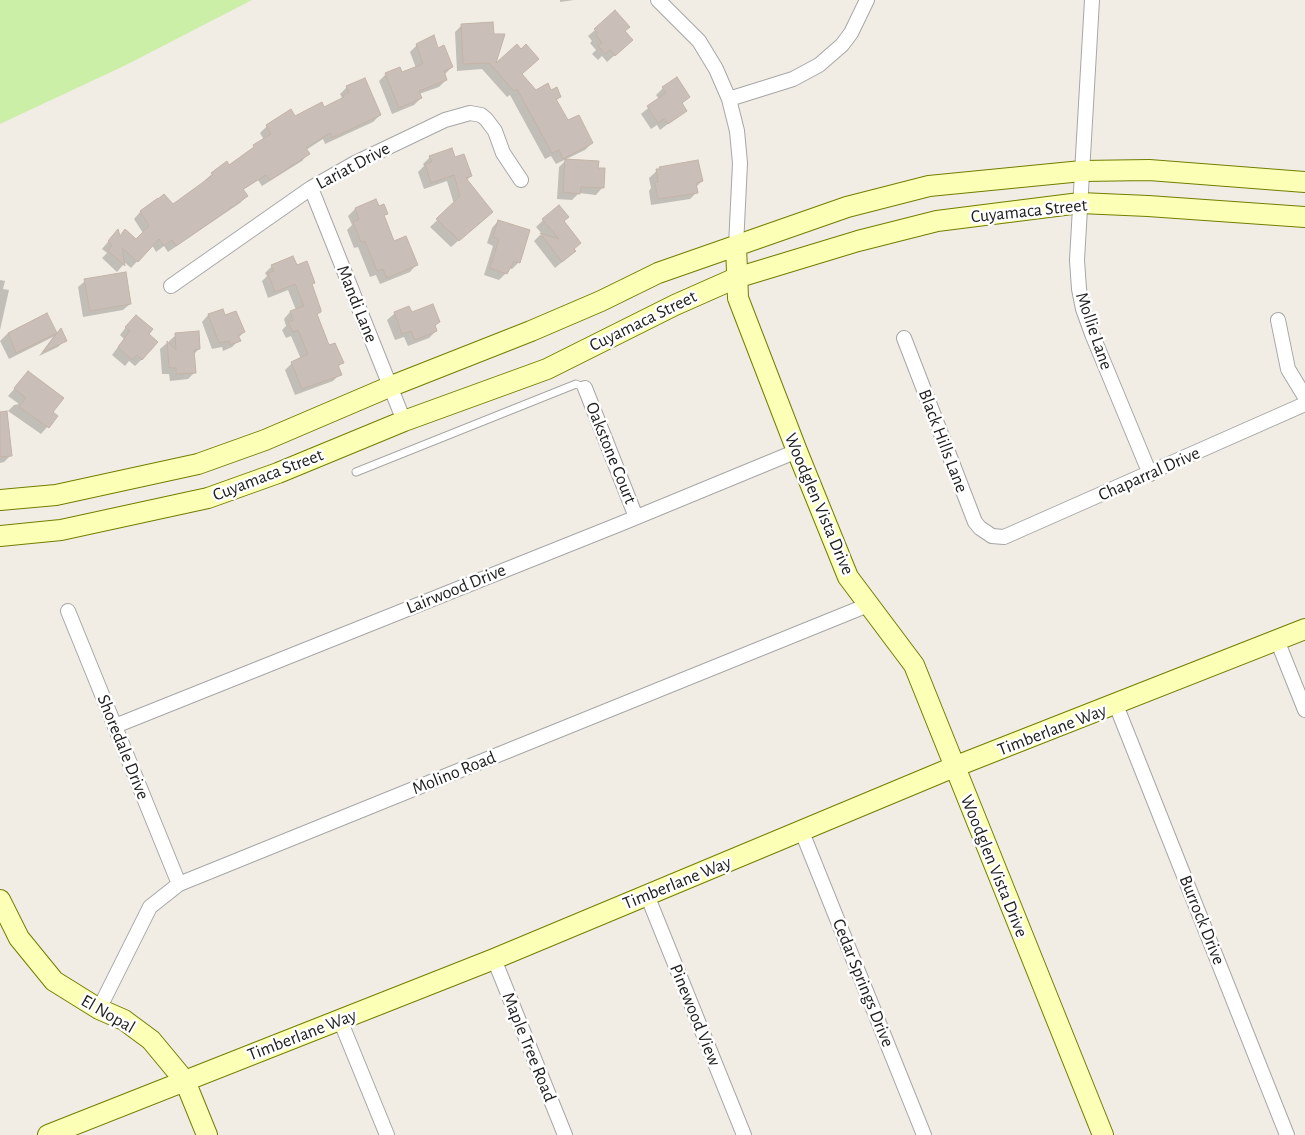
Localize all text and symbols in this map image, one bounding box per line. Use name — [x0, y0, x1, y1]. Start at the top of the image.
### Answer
street label: Lariat Drive — [312, 138, 394, 194]
street label: Cuyamaca Street — [970, 194, 1088, 228]
street label: Mandi Lane — [332, 262, 382, 346]
street label: Cuyamaca Street — [586, 286, 700, 356]
street label: Mollie Lane — [1071, 289, 1117, 373]
street label: Black Hills Lane — [913, 386, 973, 496]
street label: Oakstone Court — [581, 399, 641, 507]
street label: Woodglen Vista Drive — [779, 430, 859, 578]
street label: Chaparral Drive — [1095, 442, 1203, 506]
street label: Cuyamaca Street — [210, 444, 326, 506]
street label: Lairwood Drive — [403, 559, 509, 619]
street label: Shoredale Drive — [92, 691, 154, 803]
street label: Timberlane Way — [994, 699, 1110, 761]
street label: Molino Road — [409, 746, 499, 800]
street label: Woodglen Vista Drive — [956, 792, 1032, 940]
street label: Timberlane Way — [620, 851, 734, 915]
street label: Burrock Drive — [1174, 872, 1230, 968]
street label: Cedar Springs Drive — [827, 916, 899, 1050]
street label: Pinewood View — [665, 961, 725, 1069]
street label: Maple Tree Road — [497, 989, 561, 1105]
street label: El Nopal — [77, 990, 139, 1038]
street label: Timberlane Way — [244, 1004, 360, 1066]

